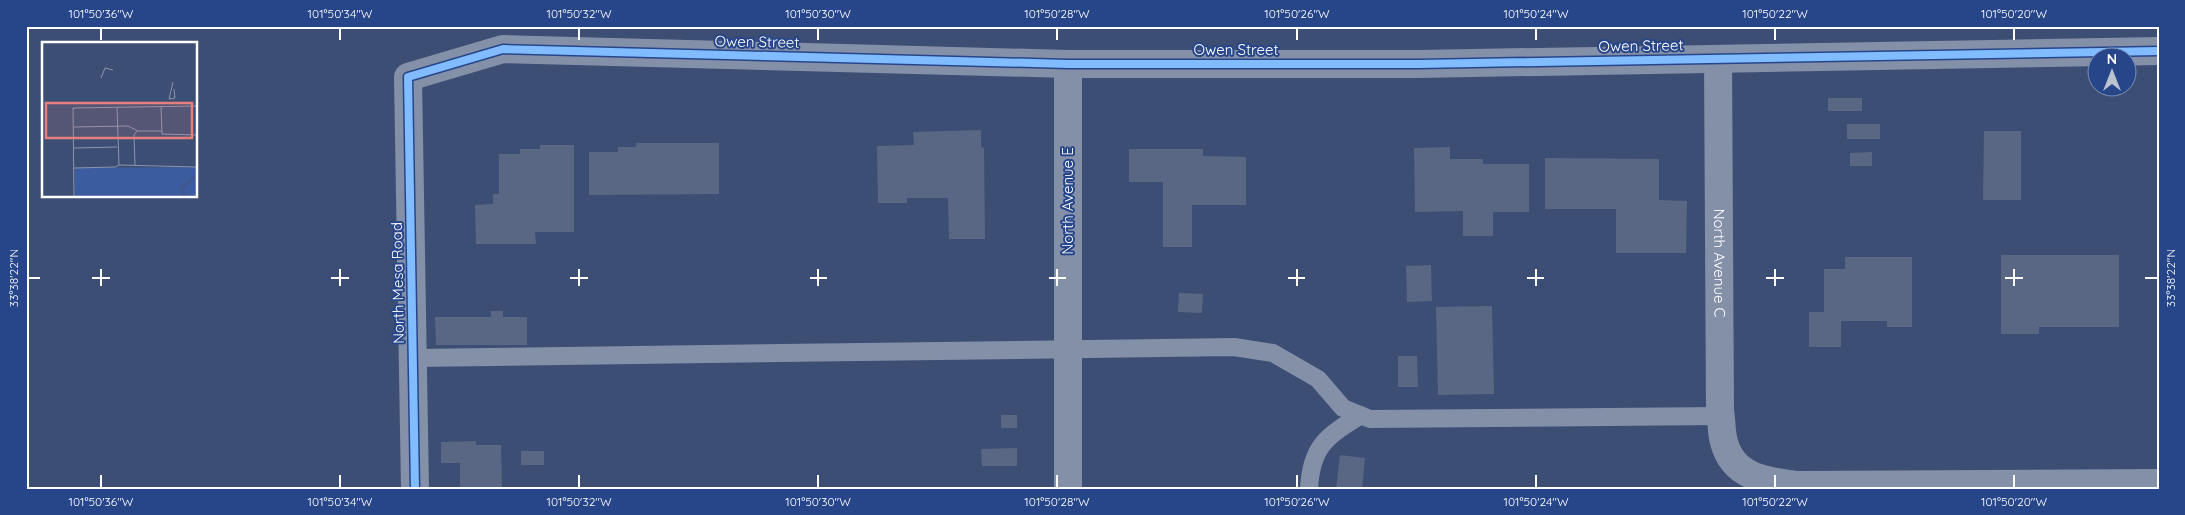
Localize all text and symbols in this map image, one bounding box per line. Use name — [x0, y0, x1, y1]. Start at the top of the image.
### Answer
text: 101°50'36"W — [69, 6, 134, 21]
text: 101°50'34"W — [308, 6, 373, 21]
text: 101°50'32"W — [546, 6, 612, 21]
text: 101°50'30"W — [785, 6, 851, 21]
text: 101°50'28"W — [1024, 6, 1090, 21]
text: 101°50'26"W — [1264, 6, 1330, 21]
text: 101°50'24"W — [1504, 6, 1569, 21]
text: 101°50'22"W — [1742, 6, 1808, 21]
text: 101°50'20"W — [1981, 6, 2047, 21]
street label: Owen Street — [714, 31, 800, 52]
street label: Owen Street — [1598, 35, 1684, 56]
street label: Owen Street — [1193, 40, 1279, 59]
inset map — [42, 42, 198, 198]
north arrow — [2088, 48, 2138, 98]
text: N — [2107, 50, 2117, 68]
street label: North Avenue E — [1058, 147, 1077, 255]
street label: North Avenue C — [1710, 209, 1729, 318]
street label: North Mesa Road — [387, 222, 408, 344]
text: 33°38'22"N — [6, 249, 21, 307]
text: 33°38'22"N — [2163, 249, 2178, 307]
text: 101°50'36"W — [69, 494, 134, 509]
text: 101°50'34"W — [308, 494, 373, 509]
text: 101°50'32"W — [546, 494, 612, 509]
text: 101°50'30"W — [785, 494, 851, 509]
text: 101°50'28"W — [1024, 494, 1090, 509]
text: 101°50'26"W — [1264, 494, 1330, 509]
text: 101°50'24"W — [1504, 494, 1569, 509]
text: 101°50'22"W — [1742, 494, 1808, 509]
text: 101°50'20"W — [1981, 494, 2047, 509]

